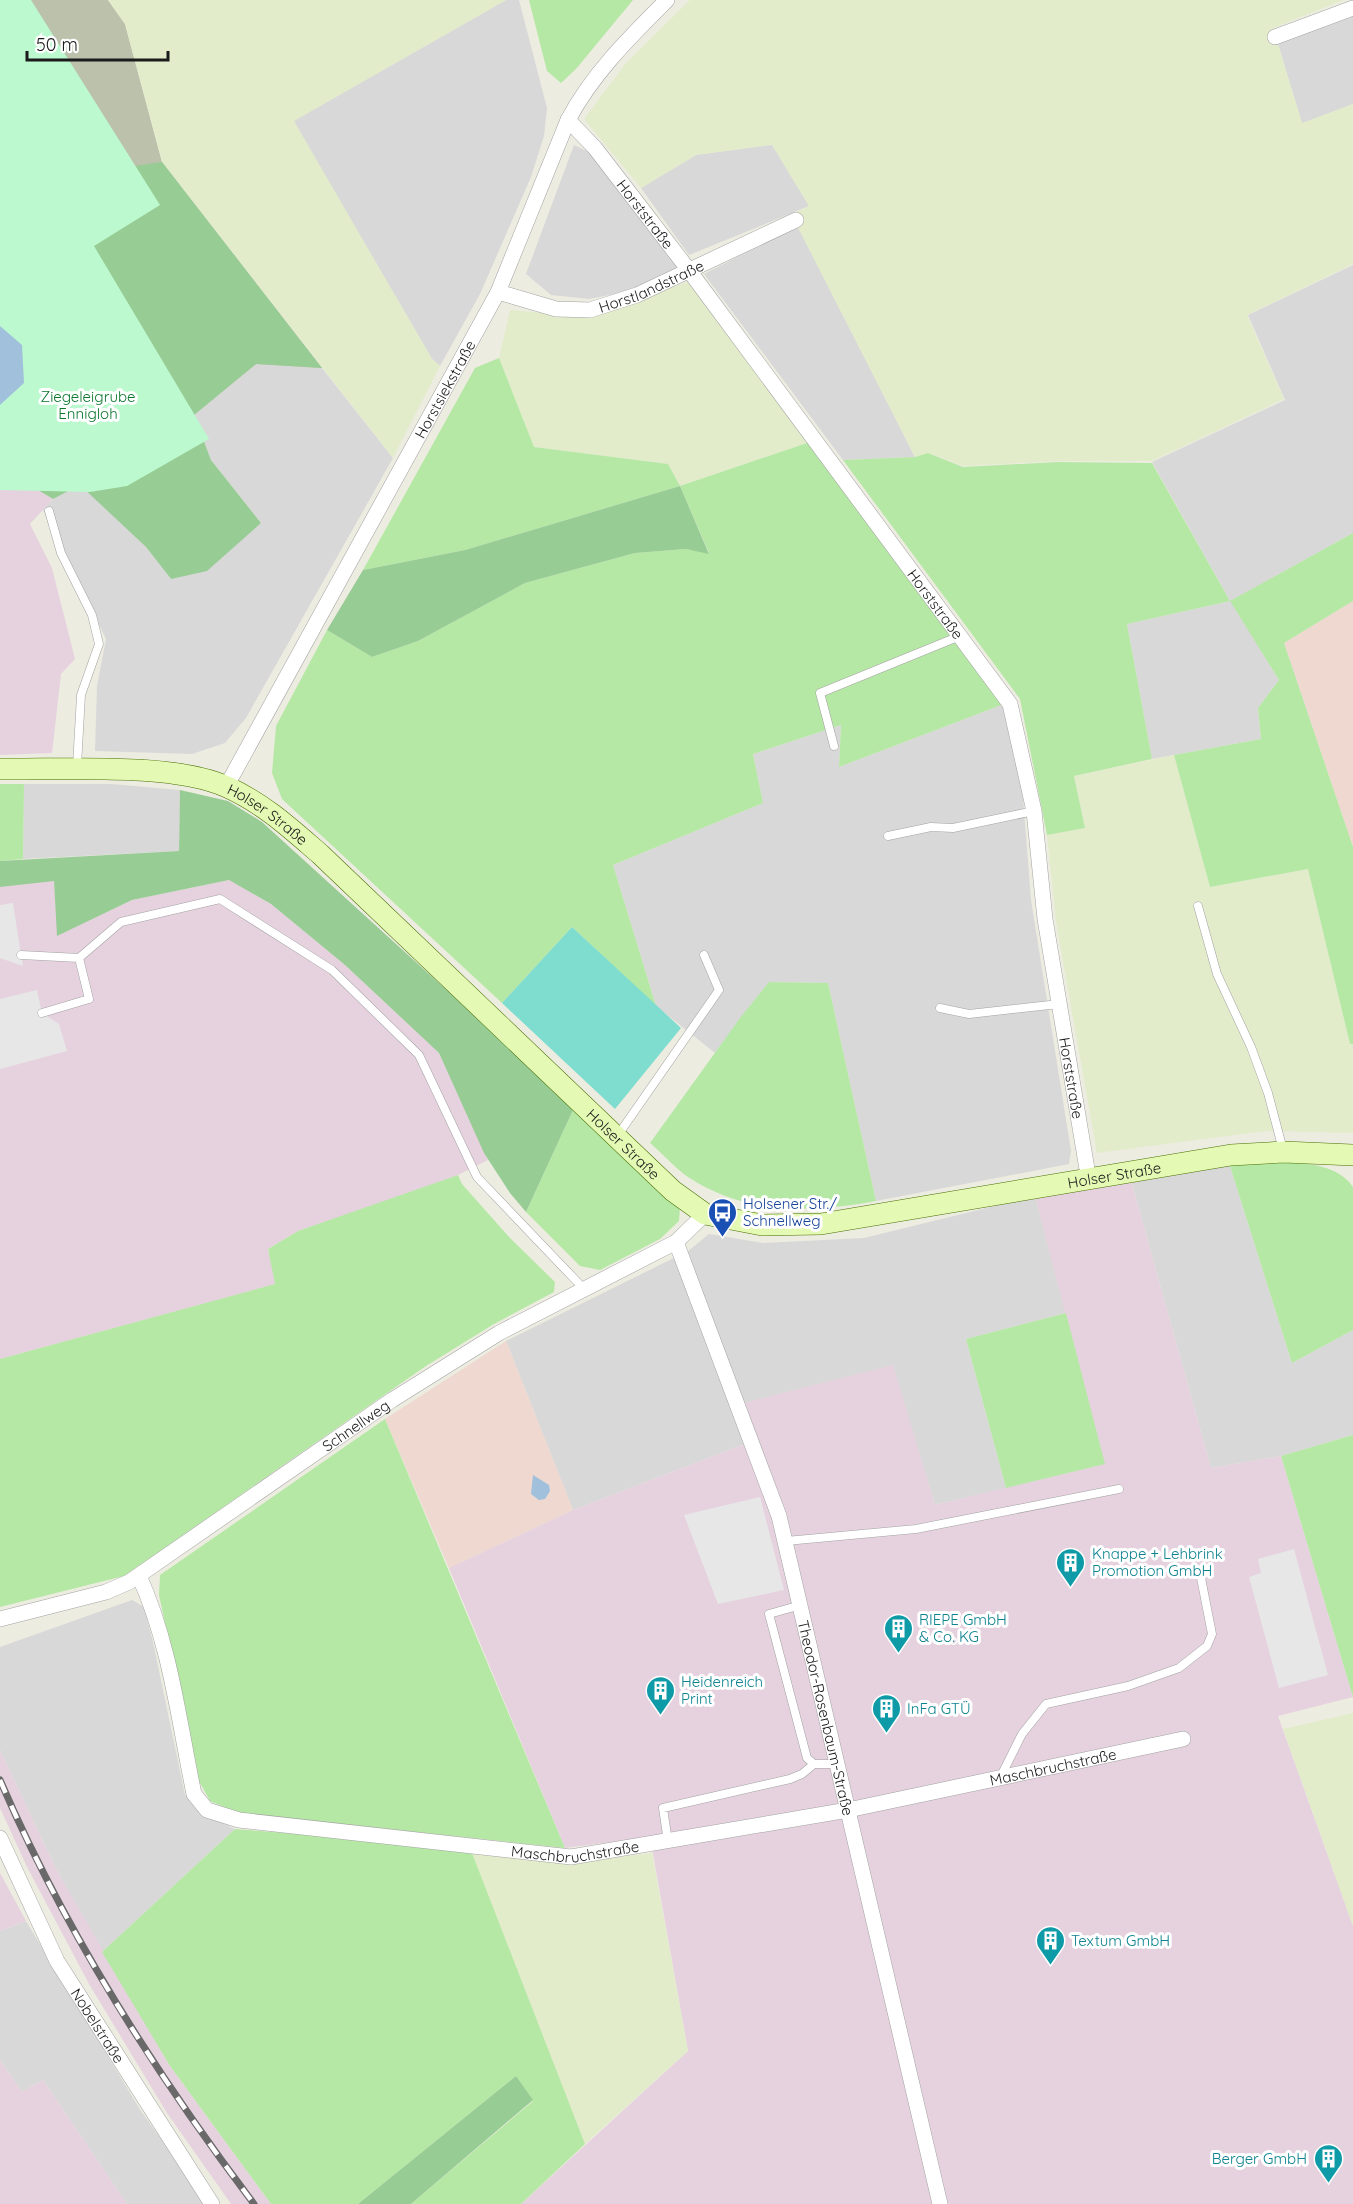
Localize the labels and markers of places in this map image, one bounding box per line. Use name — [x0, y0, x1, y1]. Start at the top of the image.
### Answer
place label: Holsener Str./ Schnellweg — [743, 1194, 837, 1230]
bus stop icon: Holsener Str./ Schnellweg — [706, 1196, 738, 1238]
place label: Knappe + Lehbrink Promotion GmbH — [1092, 1544, 1223, 1580]
building icon: Knappe + Lehbrink Promotion GmbH — [1055, 1546, 1087, 1588]
place label: RIEPE GmbH & Co. KG — [919, 1610, 1007, 1646]
building icon: RIEPE GmbH & Co. KG — [882, 1612, 914, 1654]
place label: Heidenreich Print — [681, 1672, 763, 1708]
building icon: Heidenreich Print — [644, 1674, 676, 1716]
building icon: InFa GTÜ — [870, 1692, 902, 1734]
place label: InFa GTÜ — [907, 1699, 971, 1718]
building icon: Textum GmbH — [1034, 1924, 1066, 1966]
place label: Textum GmbH — [1071, 1931, 1170, 1950]
building icon: Berger GmbH — [1312, 2142, 1344, 2184]
place label: Berger GmbH — [1212, 2149, 1307, 2168]

